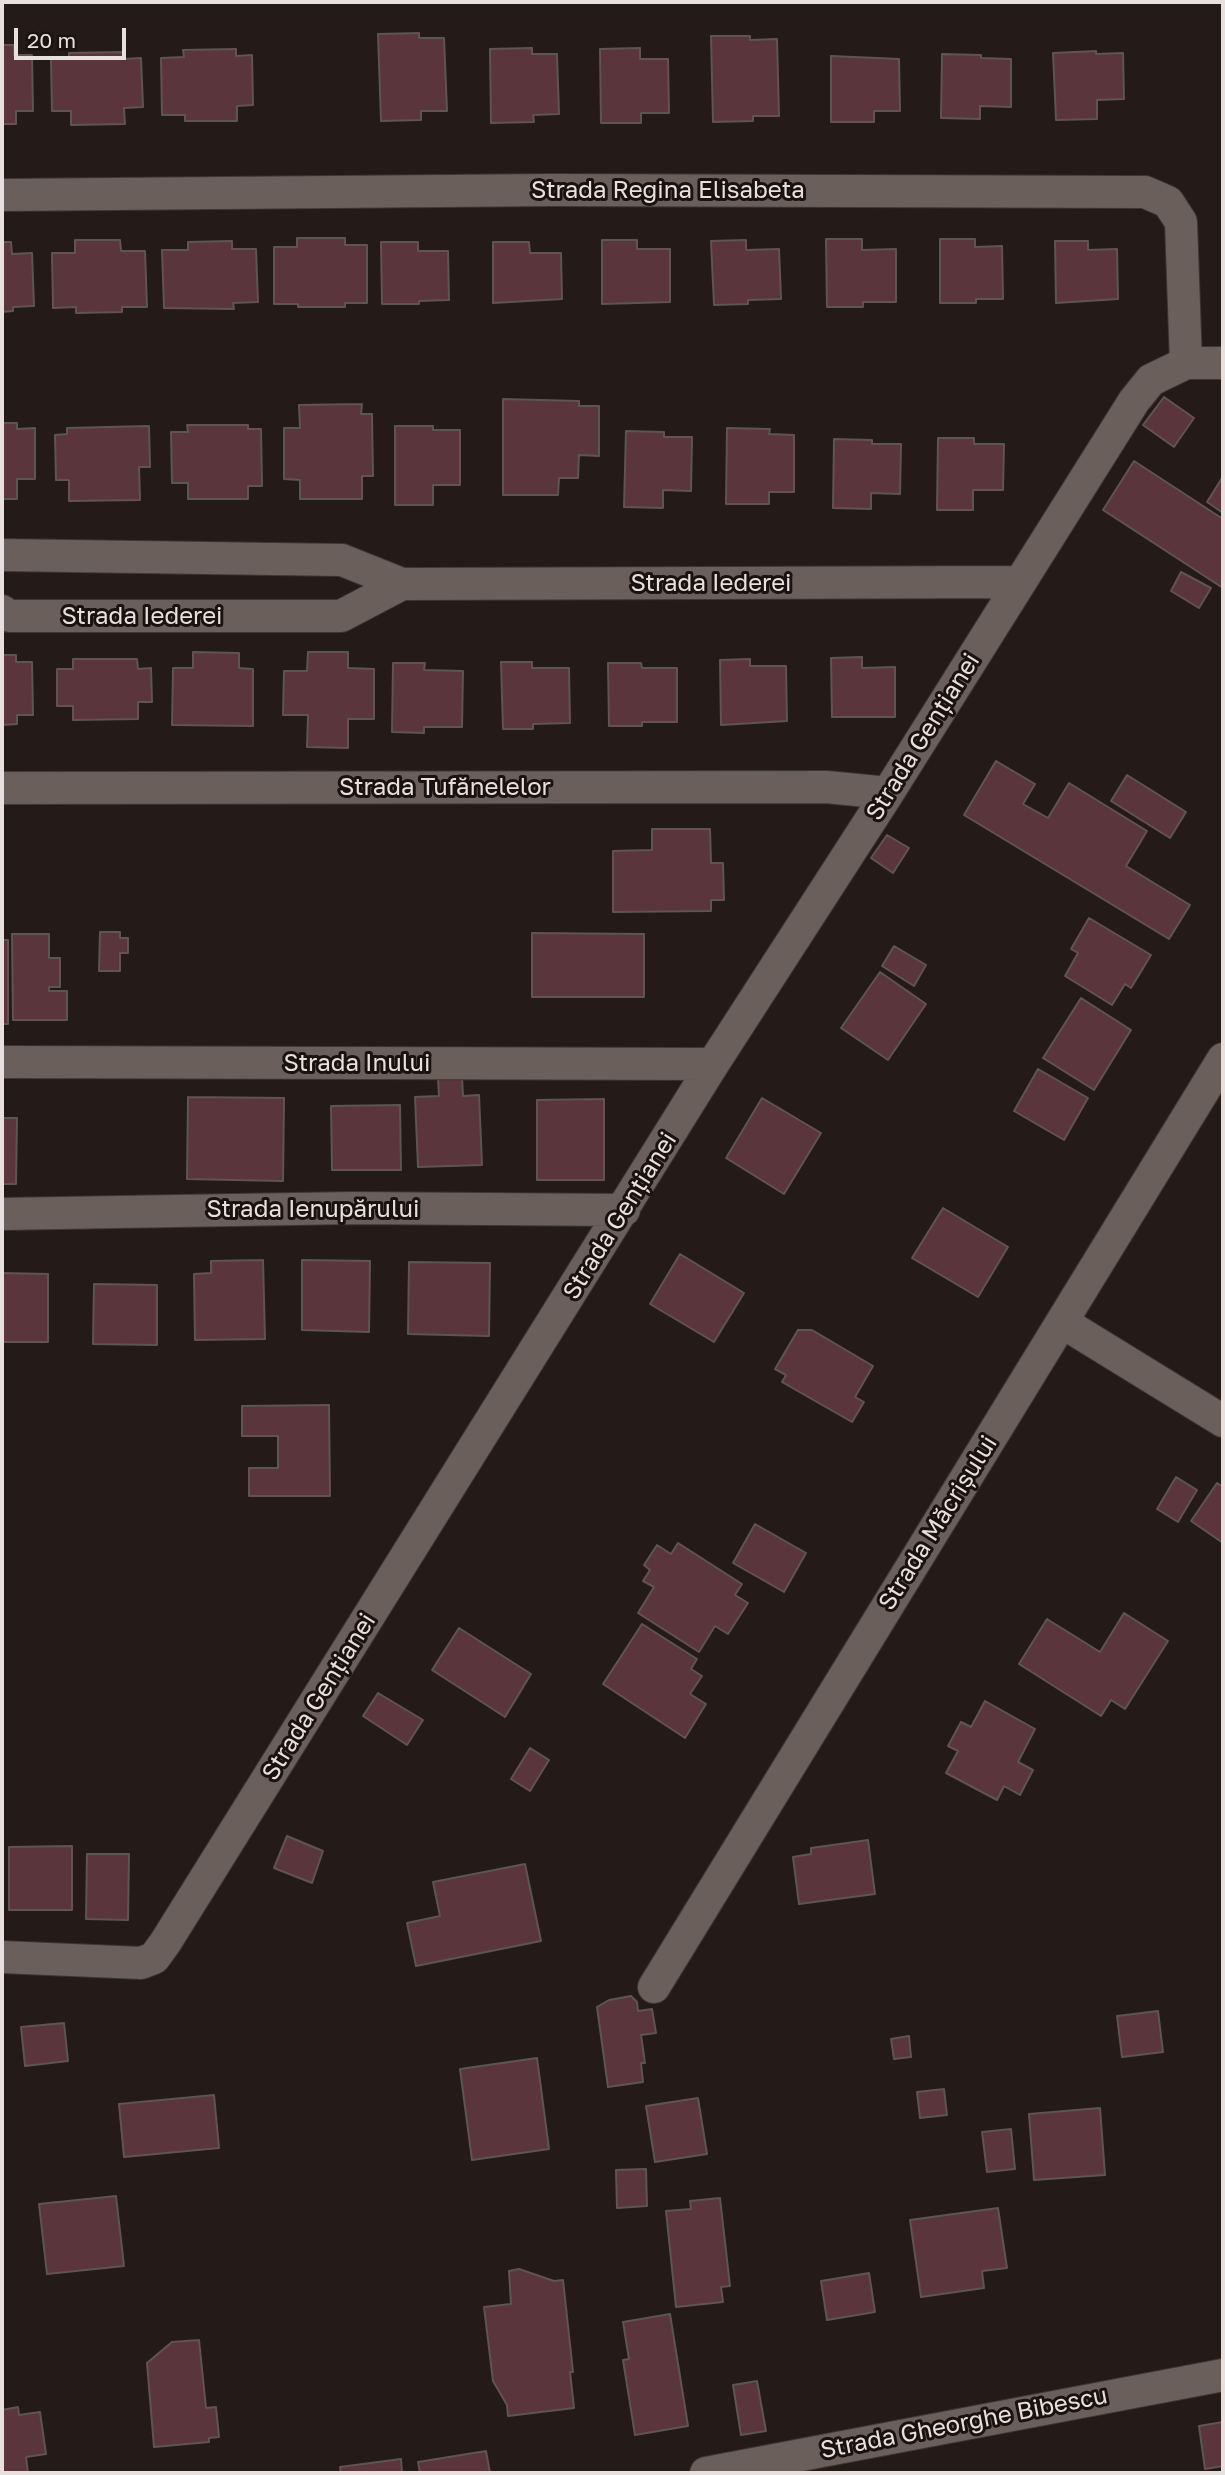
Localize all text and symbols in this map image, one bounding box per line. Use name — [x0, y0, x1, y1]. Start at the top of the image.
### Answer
scale bar — [18, 14, 130, 58]
text: 20 m — [27, 27, 76, 53]
street label: Strada Regina Elisabeta — [531, 176, 805, 204]
street label: Strada Iederei — [630, 569, 792, 597]
street label: Strada Iederei — [61, 602, 223, 630]
street label: Strada Gențianei — [860, 648, 986, 826]
street label: Strada Tufănelelor — [339, 773, 551, 801]
street label: Strada Inului — [284, 1049, 430, 1077]
street label: Strada Gențianei — [557, 1127, 683, 1305]
street label: Strada Ienupărului — [206, 1195, 420, 1223]
street label: Strada Măcrișului — [873, 1430, 1003, 1616]
street label: Strada Gențianei — [256, 1608, 382, 1786]
street label: Strada Gheorghe Bibescu — [818, 2381, 1110, 2465]

